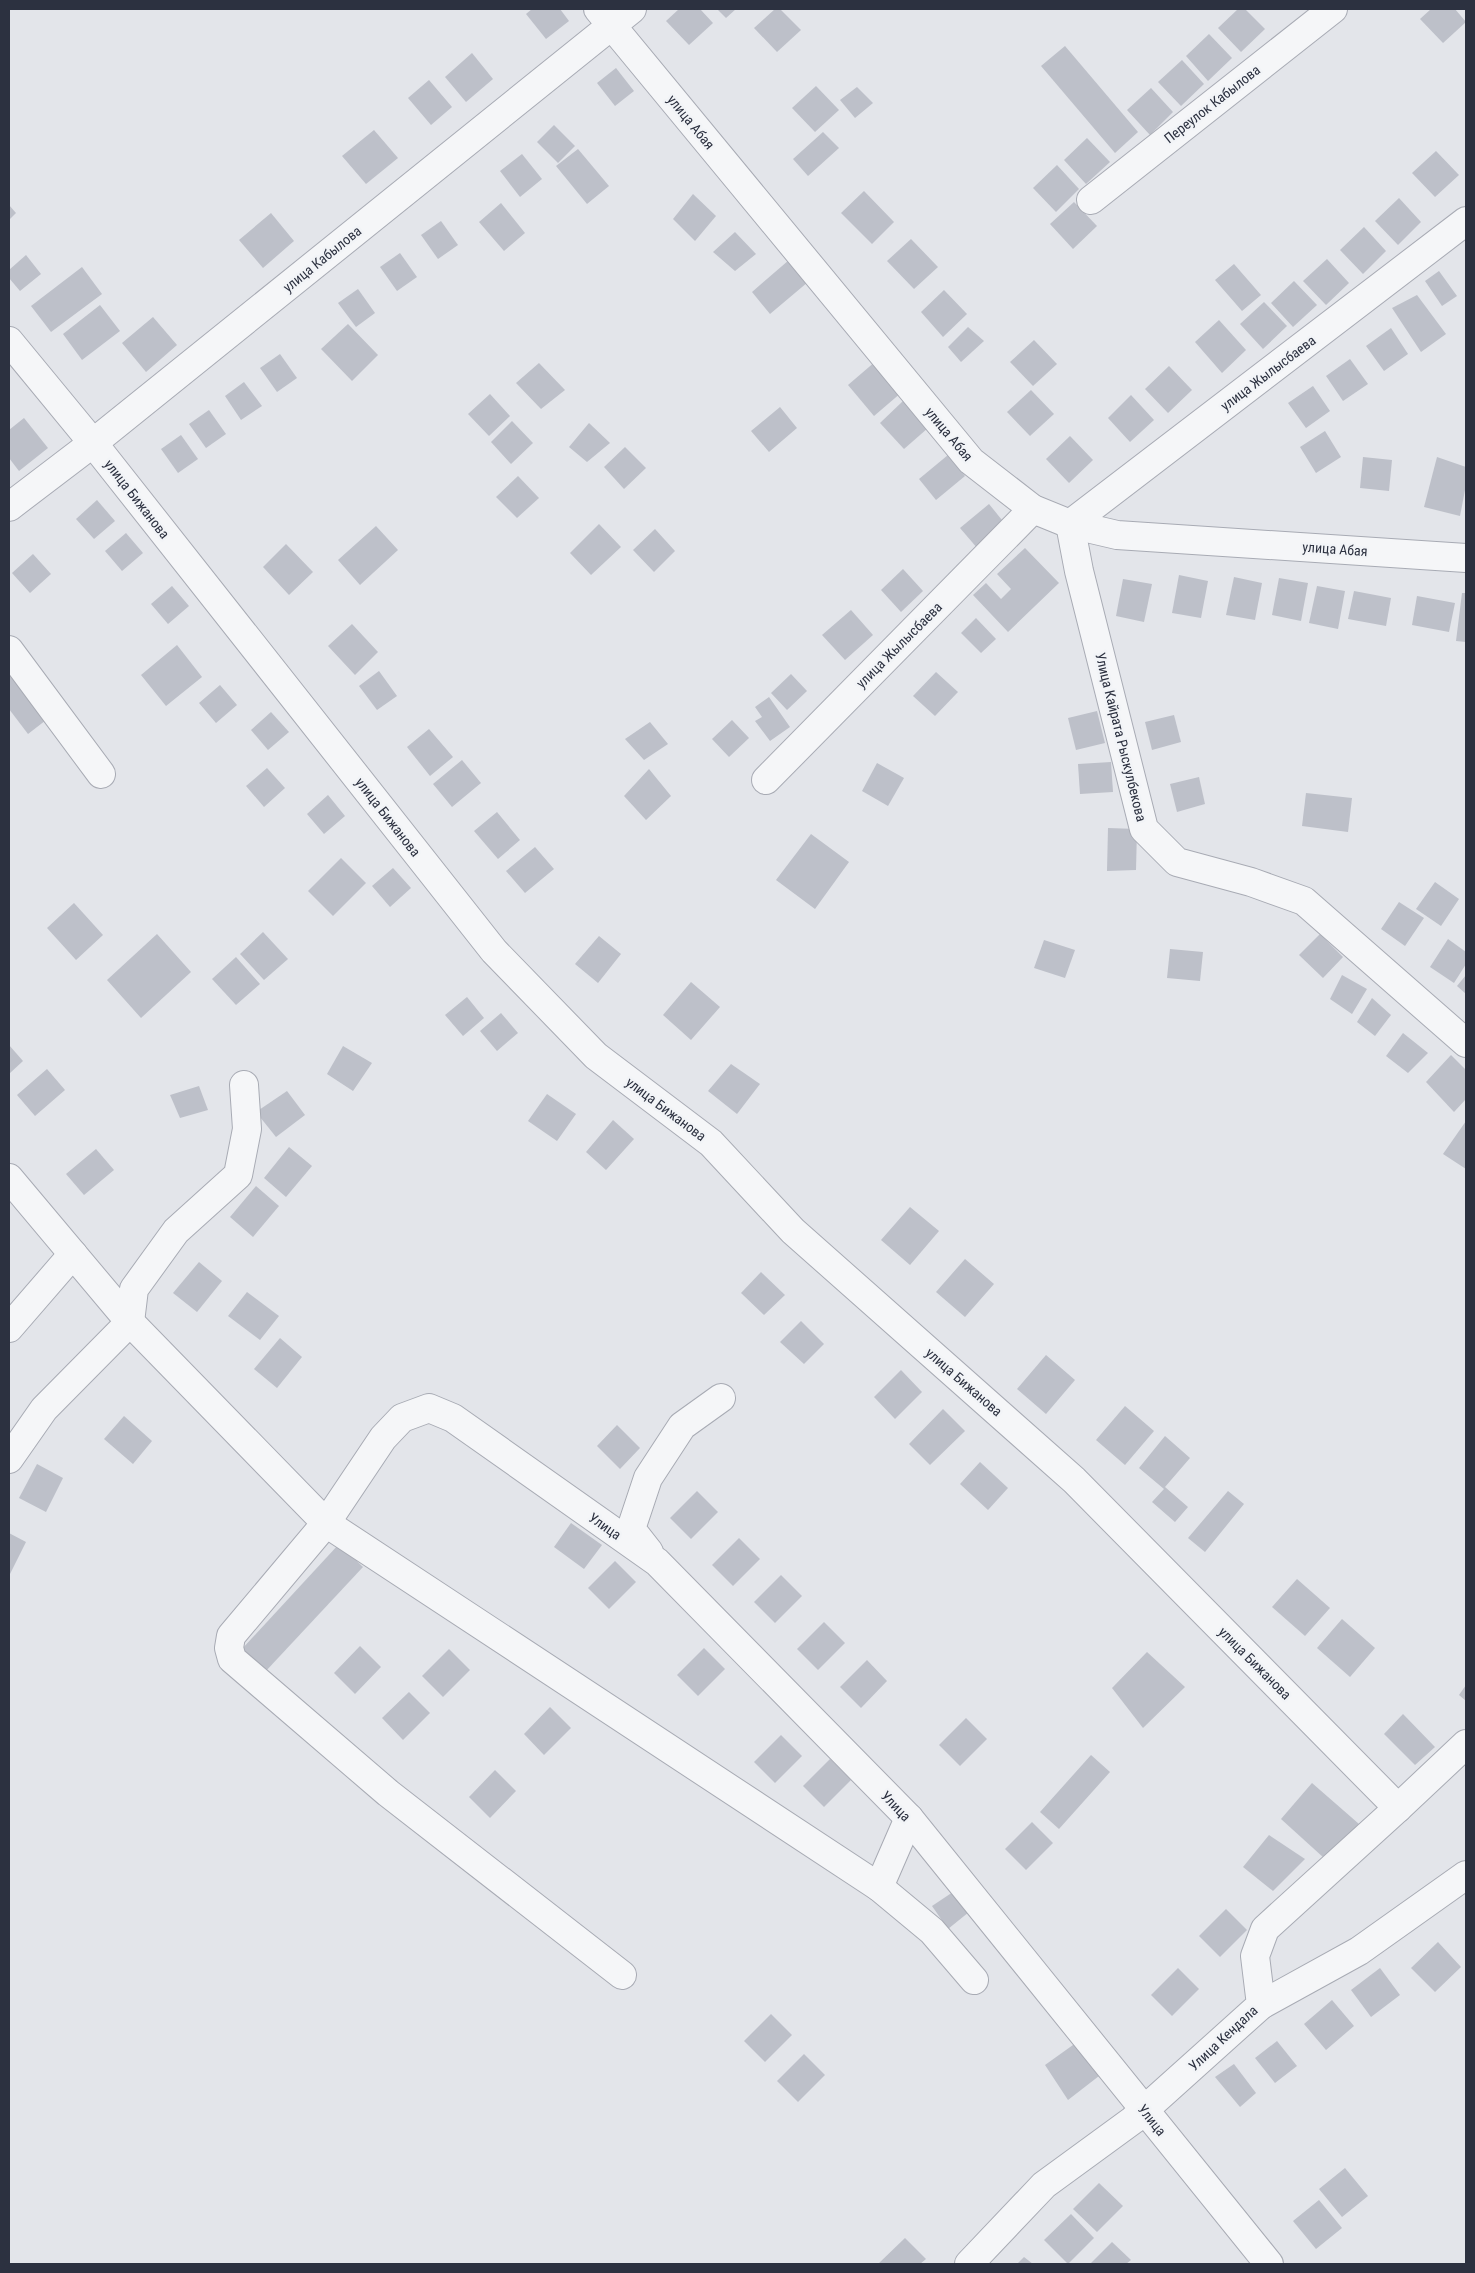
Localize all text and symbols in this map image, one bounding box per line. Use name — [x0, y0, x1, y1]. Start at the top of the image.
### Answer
street label: Переулок Кабылова — [1161, 62, 1263, 146]
street label: улица Абая — [664, 92, 718, 152]
street label: улица Кабылова — [280, 223, 364, 295]
street label: улица Жылысбаева — [1217, 332, 1319, 414]
street label: улица Абая — [922, 404, 976, 464]
street label: улица Бижанова — [101, 456, 173, 542]
street label: улица Абая — [1302, 539, 1368, 559]
street label: улица Жылысбаева — [853, 599, 945, 691]
street label: Улица Кайрата Рыскулбекова — [1092, 651, 1150, 823]
street label: улица Бижанова — [352, 774, 424, 860]
street label: улица Бижанова — [623, 1074, 709, 1144]
street label: улица Бижанова — [923, 1345, 1005, 1419]
street label: Улица — [586, 1509, 624, 1543]
street label: улица Бижанова — [1215, 1623, 1295, 1703]
street label: Улица — [878, 1788, 914, 1824]
street label: Улица Кендала — [1185, 2002, 1261, 2074]
street label: Улица — [1135, 2101, 1169, 2139]

